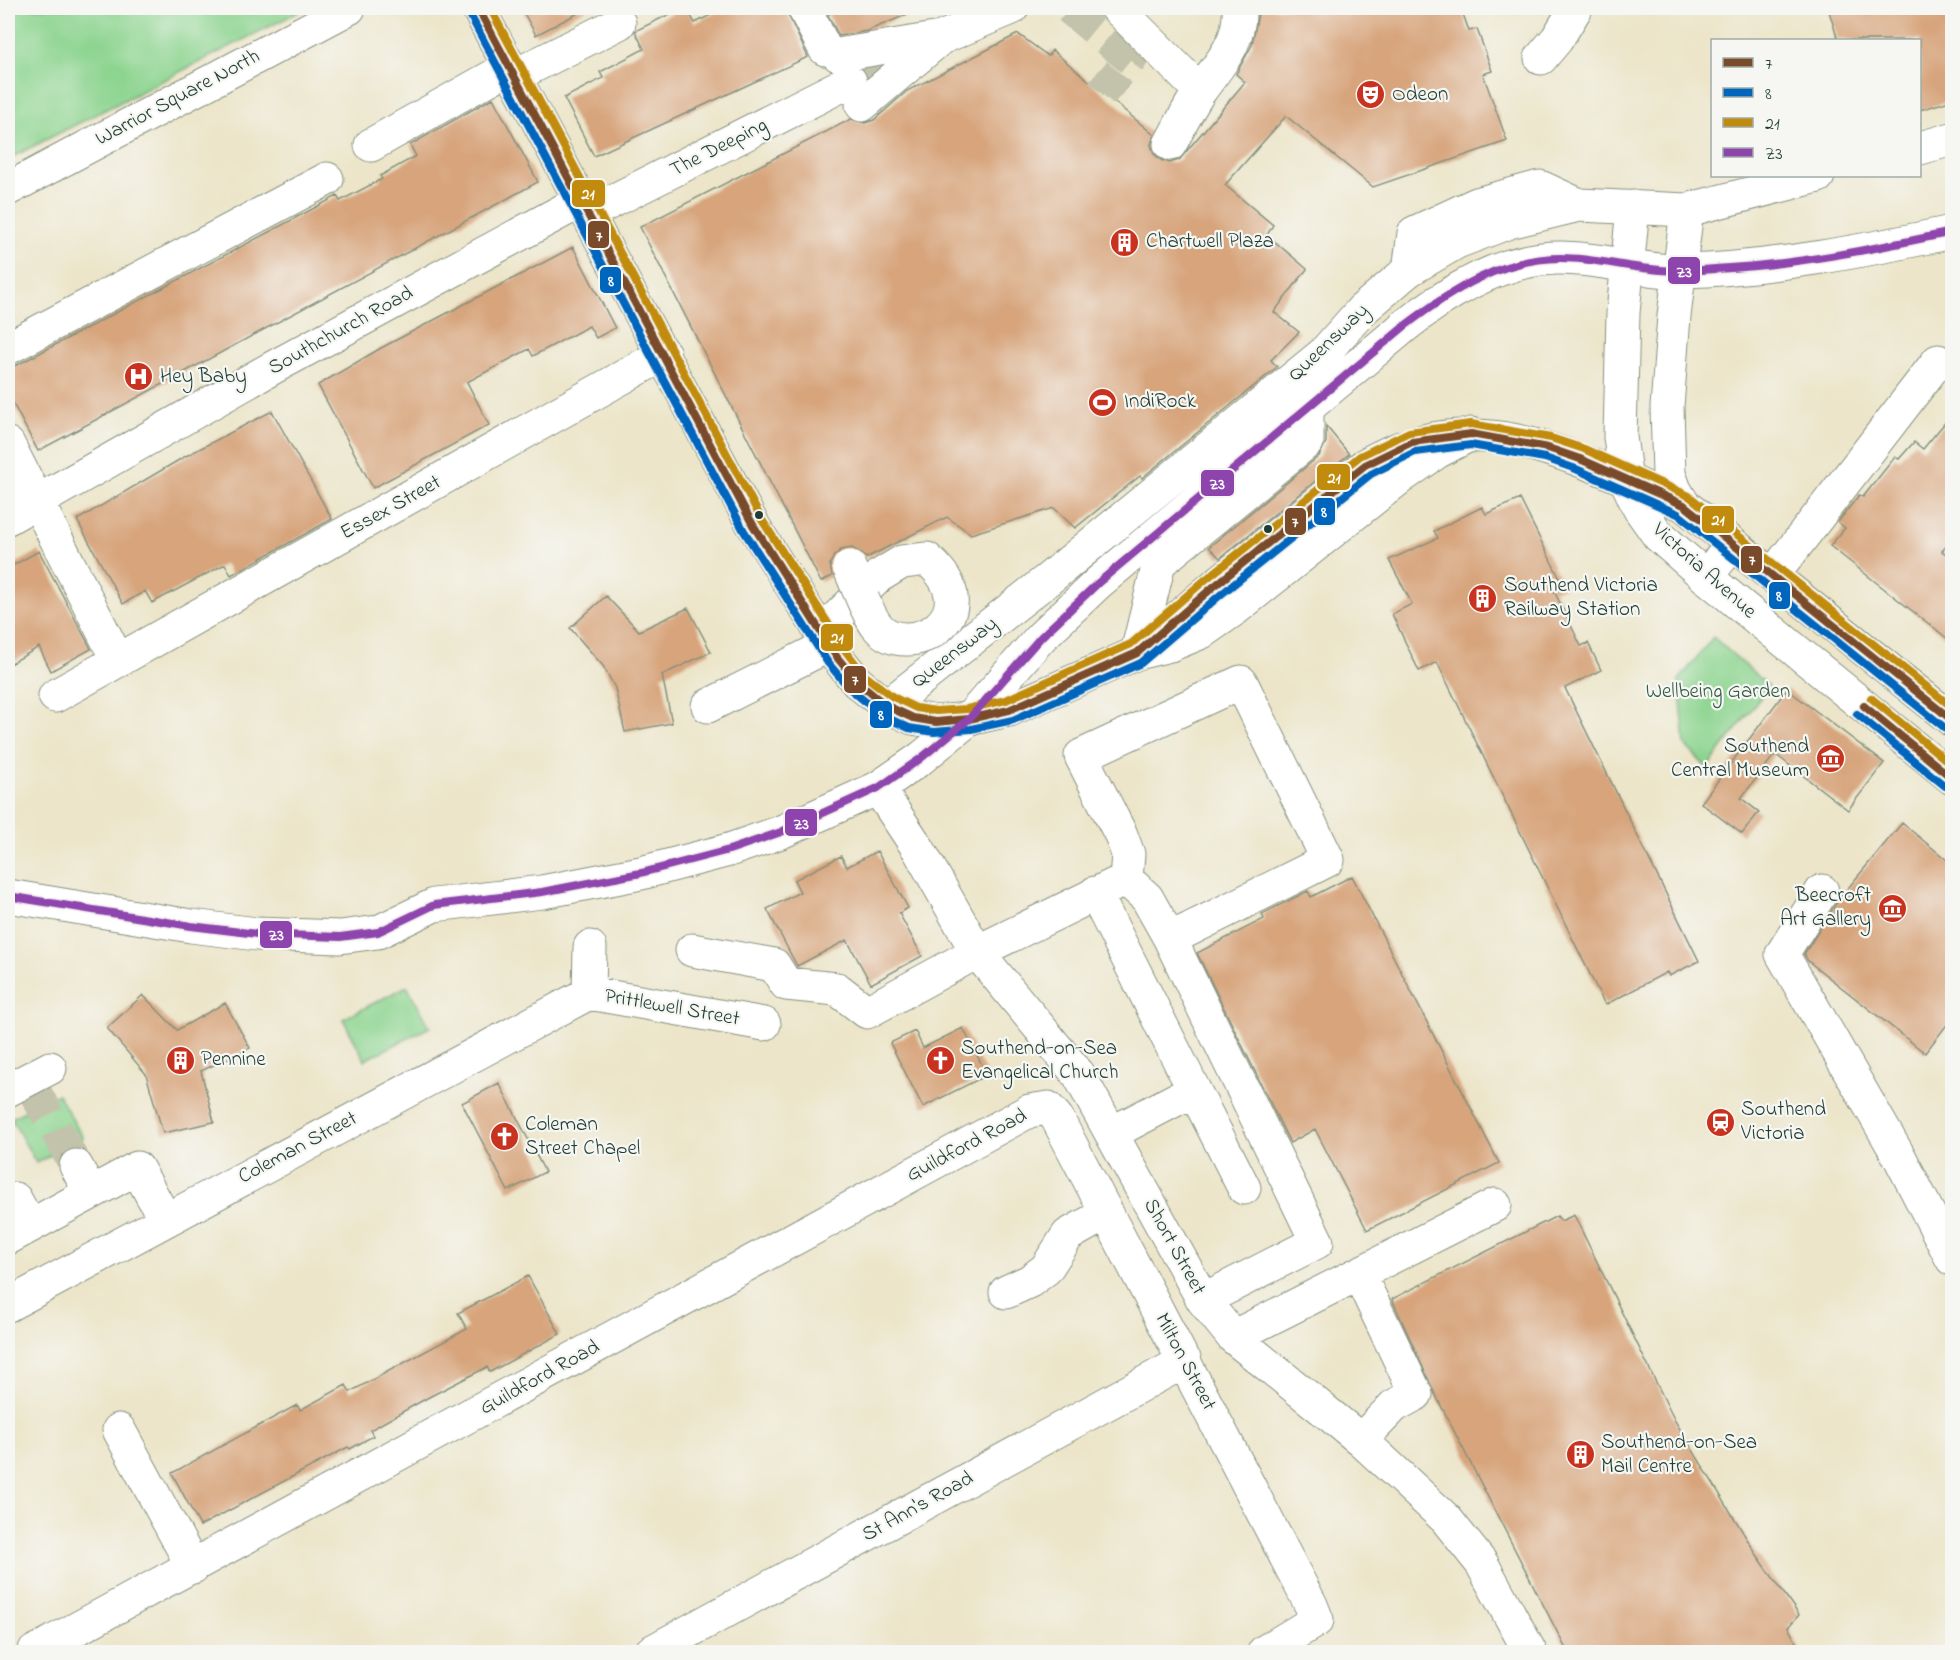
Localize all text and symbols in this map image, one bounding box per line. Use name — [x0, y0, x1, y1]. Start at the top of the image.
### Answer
legend — [1711, 39, 1921, 177]
street label: Warrior Square North — [90, 42, 266, 154]
text: 7 — [1765, 52, 1773, 78]
theatre icon: Odeon — [1355, 79, 1387, 111]
place label: Odeon — [1392, 80, 1448, 110]
text: 8 — [1765, 82, 1772, 108]
street label: The Deeping — [665, 111, 774, 187]
text: 21 — [1765, 112, 1780, 138]
text: Z3 — [1765, 142, 1783, 168]
line badge: 21 — [571, 179, 606, 208]
text: 21 — [580, 183, 595, 207]
line badge: 7 — [587, 220, 610, 249]
text: 7 — [596, 225, 603, 249]
building icon: Chartwell Plaza — [1109, 226, 1141, 258]
place label: Chartwell Plaza — [1146, 227, 1274, 257]
line badge: Z3 — [1667, 256, 1701, 285]
text: Z3 — [1676, 261, 1692, 285]
line badge: 8 — [599, 266, 622, 294]
text: 8 — [607, 270, 614, 294]
street label: Southchurch Road — [263, 279, 419, 383]
street label: Queensway — [1282, 297, 1378, 391]
hospital icon: Hey Baby — [123, 361, 155, 393]
place label: Hey Baby — [160, 362, 247, 394]
sports icon: IndiRock — [1087, 386, 1119, 418]
place label: IndiRock — [1124, 387, 1197, 417]
line badge: 21 — [1316, 463, 1351, 491]
text: 21 — [1326, 467, 1341, 491]
street label: Essex Street — [335, 468, 447, 548]
line badge: Z3 — [1200, 469, 1235, 497]
text: Z3 — [1209, 473, 1225, 497]
line badge: 8 — [1313, 497, 1336, 526]
text: 8 — [1320, 501, 1327, 525]
line badge: 21 — [1701, 505, 1735, 534]
line badge: 7 — [1284, 507, 1307, 536]
unlabelled marker — [753, 509, 765, 521]
text: 21 — [1710, 509, 1725, 533]
text: 7 — [1292, 511, 1299, 535]
street label: Victoria Avenue — [1644, 515, 1763, 627]
unlabelled marker — [1262, 523, 1274, 535]
line badge: 7 — [1740, 545, 1763, 574]
text: 7 — [1749, 549, 1756, 573]
place label: Southend Victoria Railway Station — [1504, 571, 1658, 627]
line badge: 8 — [1768, 581, 1791, 610]
building icon: Southend Victoria Railway Station — [1467, 582, 1499, 614]
text: 8 — [1775, 585, 1782, 609]
street label: Queensway — [906, 610, 1006, 698]
line badge: 21 — [820, 623, 854, 652]
text: 21 — [829, 627, 844, 651]
line badge: 7 — [843, 665, 867, 694]
text: 7 — [852, 669, 859, 693]
park label: Wellbeing Garden — [1646, 677, 1790, 709]
line badge: 8 — [869, 700, 893, 729]
text: 8 — [877, 704, 884, 728]
place label: Southend Central Museum — [1671, 732, 1809, 786]
museum icon: Southend Central Museum — [1814, 743, 1846, 775]
line badge: Z3 — [784, 808, 818, 837]
text: Z3 — [793, 813, 809, 837]
place label: Beecroft Art Gallery — [1780, 881, 1871, 937]
museum icon: Beecroft Art Gallery — [1876, 892, 1908, 924]
line badge: Z3 — [259, 920, 293, 949]
text: Z3 — [268, 924, 284, 948]
street label: Prittlewell Street — [602, 981, 742, 1035]
place label: Southend-on-Sea Evangelical Church — [961, 1034, 1118, 1090]
building icon: Pennine — [164, 1044, 196, 1076]
place label: Pennine — [201, 1045, 266, 1075]
church icon: Southend-on-Sea Evangelical Church — [924, 1045, 956, 1077]
place label: Southend Victoria — [1740, 1095, 1826, 1149]
street label: Guildford Road — [901, 1101, 1033, 1190]
street label: Coleman Street — [233, 1104, 363, 1192]
station icon: Southend Victoria — [1704, 1106, 1736, 1138]
place label: Coleman Street Chapel — [525, 1110, 640, 1164]
church icon: Coleman Street Chapel — [488, 1121, 520, 1153]
street label: Short Street — [1135, 1193, 1213, 1301]
street label: Milton Street — [1147, 1308, 1223, 1416]
street label: Guildford Road — [475, 1333, 606, 1423]
place label: Southend-on-Sea Mail Centre — [1601, 1428, 1757, 1482]
building icon: Southend-on-Sea Mail Centre — [1564, 1439, 1596, 1471]
street label: St Ann's Road — [857, 1464, 979, 1550]

